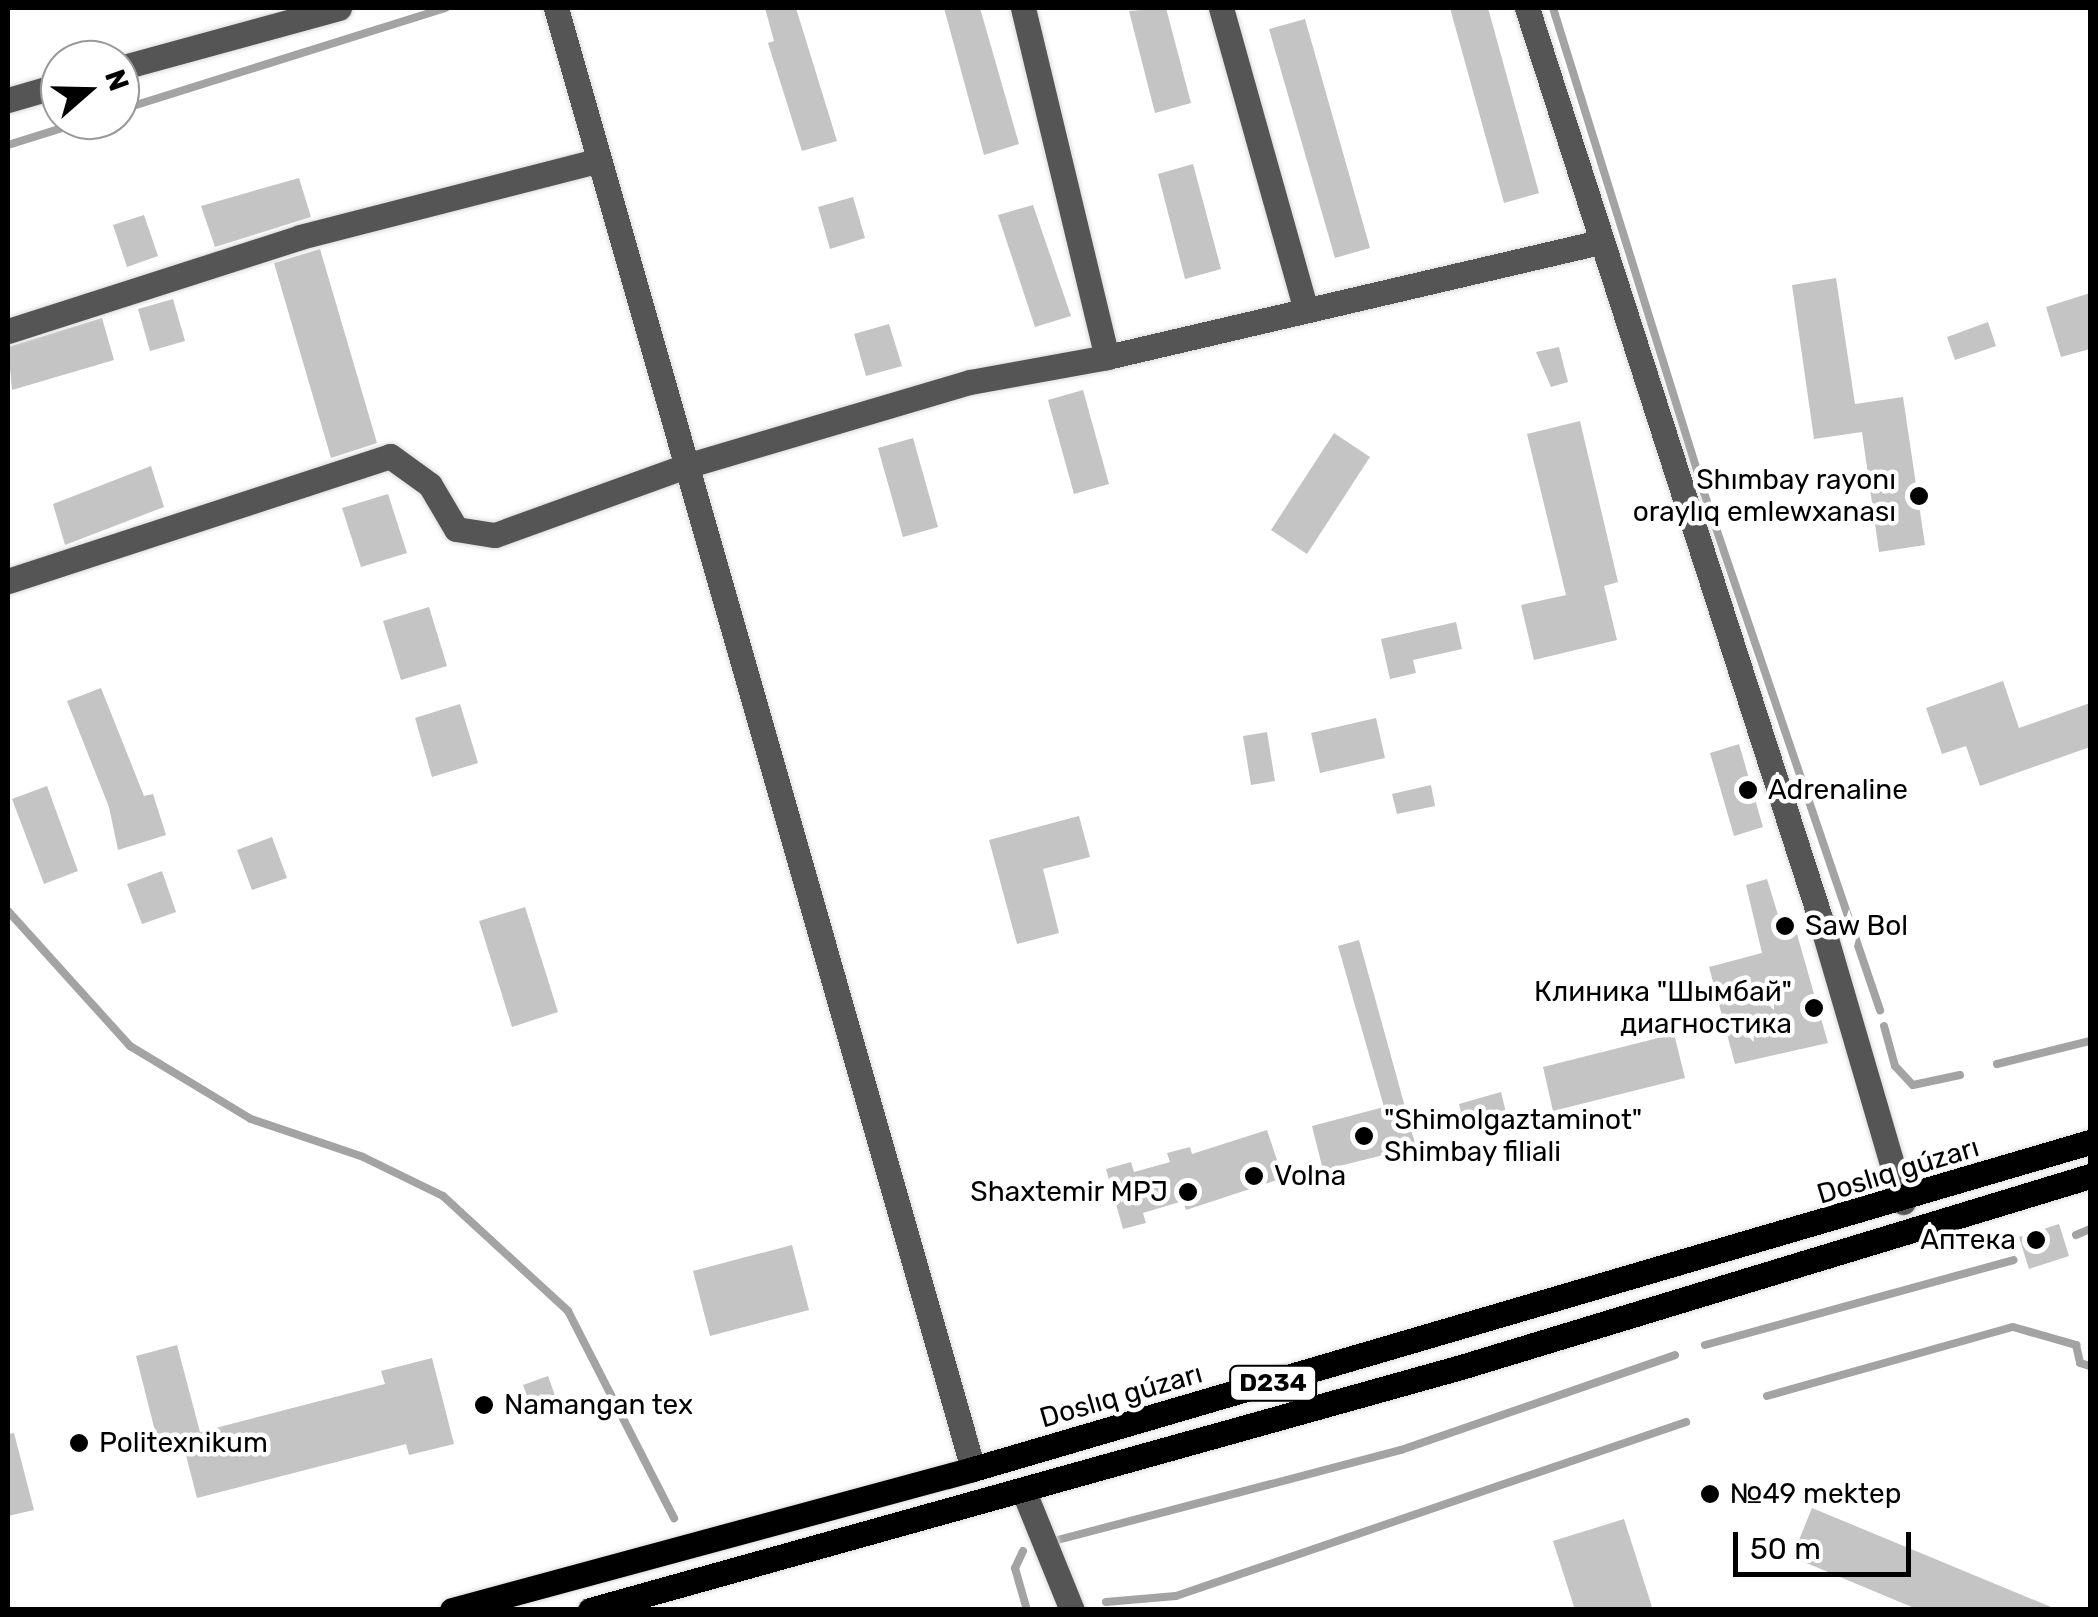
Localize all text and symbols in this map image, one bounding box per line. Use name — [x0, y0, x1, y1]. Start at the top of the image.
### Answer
north arrow — [40, 40, 140, 140]
text: N — [98, 65, 136, 95]
place label: Shımbay rayonı oraylıq emlewxanası — [1633, 463, 1896, 529]
marker: Shımbay rayonı oraylıq emlewxanası — [1906, 483, 1932, 509]
place label: Adrenaline — [1768, 773, 1908, 807]
marker: Adrenaline — [1737, 779, 1759, 801]
place label: Saw Bol — [1805, 909, 1909, 943]
marker: Saw Bol — [1774, 915, 1796, 937]
place label: Клиника "Шымбай" диагностика — [1534, 975, 1792, 1041]
marker: Клиника "Шымбай" диагностика — [1801, 995, 1827, 1021]
place label: "Shimolgaztaminot" Shimbay filiali — [1384, 1103, 1642, 1169]
marker: "Shimolgaztaminot" Shimbay filiali — [1353, 1125, 1375, 1147]
street label: Doslıq gúzarı — [1813, 1130, 1983, 1212]
place label: Volna — [1274, 1159, 1346, 1193]
marker: Volna — [1243, 1165, 1265, 1187]
place label: Shaxtemir MPJ — [970, 1175, 1168, 1209]
marker: Shaxtemir MPJ — [1177, 1181, 1199, 1203]
place label: Аптека — [1920, 1223, 2016, 1257]
marker: Аптека — [2025, 1229, 2047, 1251]
street label: Doslıq gúzarı — [1036, 1357, 1206, 1435]
road number: D234 — [1228, 1363, 1318, 1403]
place label: Namangan tex — [504, 1388, 694, 1422]
marker: Namangan tex — [473, 1394, 495, 1416]
place label: Politexnikum — [99, 1426, 268, 1460]
marker: Politexnikum — [68, 1432, 90, 1454]
place label: №49 mektep — [1730, 1477, 1901, 1511]
marker: №49 mektep — [1699, 1483, 1721, 1505]
scale bar — [1738, 1512, 1916, 1574]
text: 50 m — [1750, 1531, 1821, 1567]

